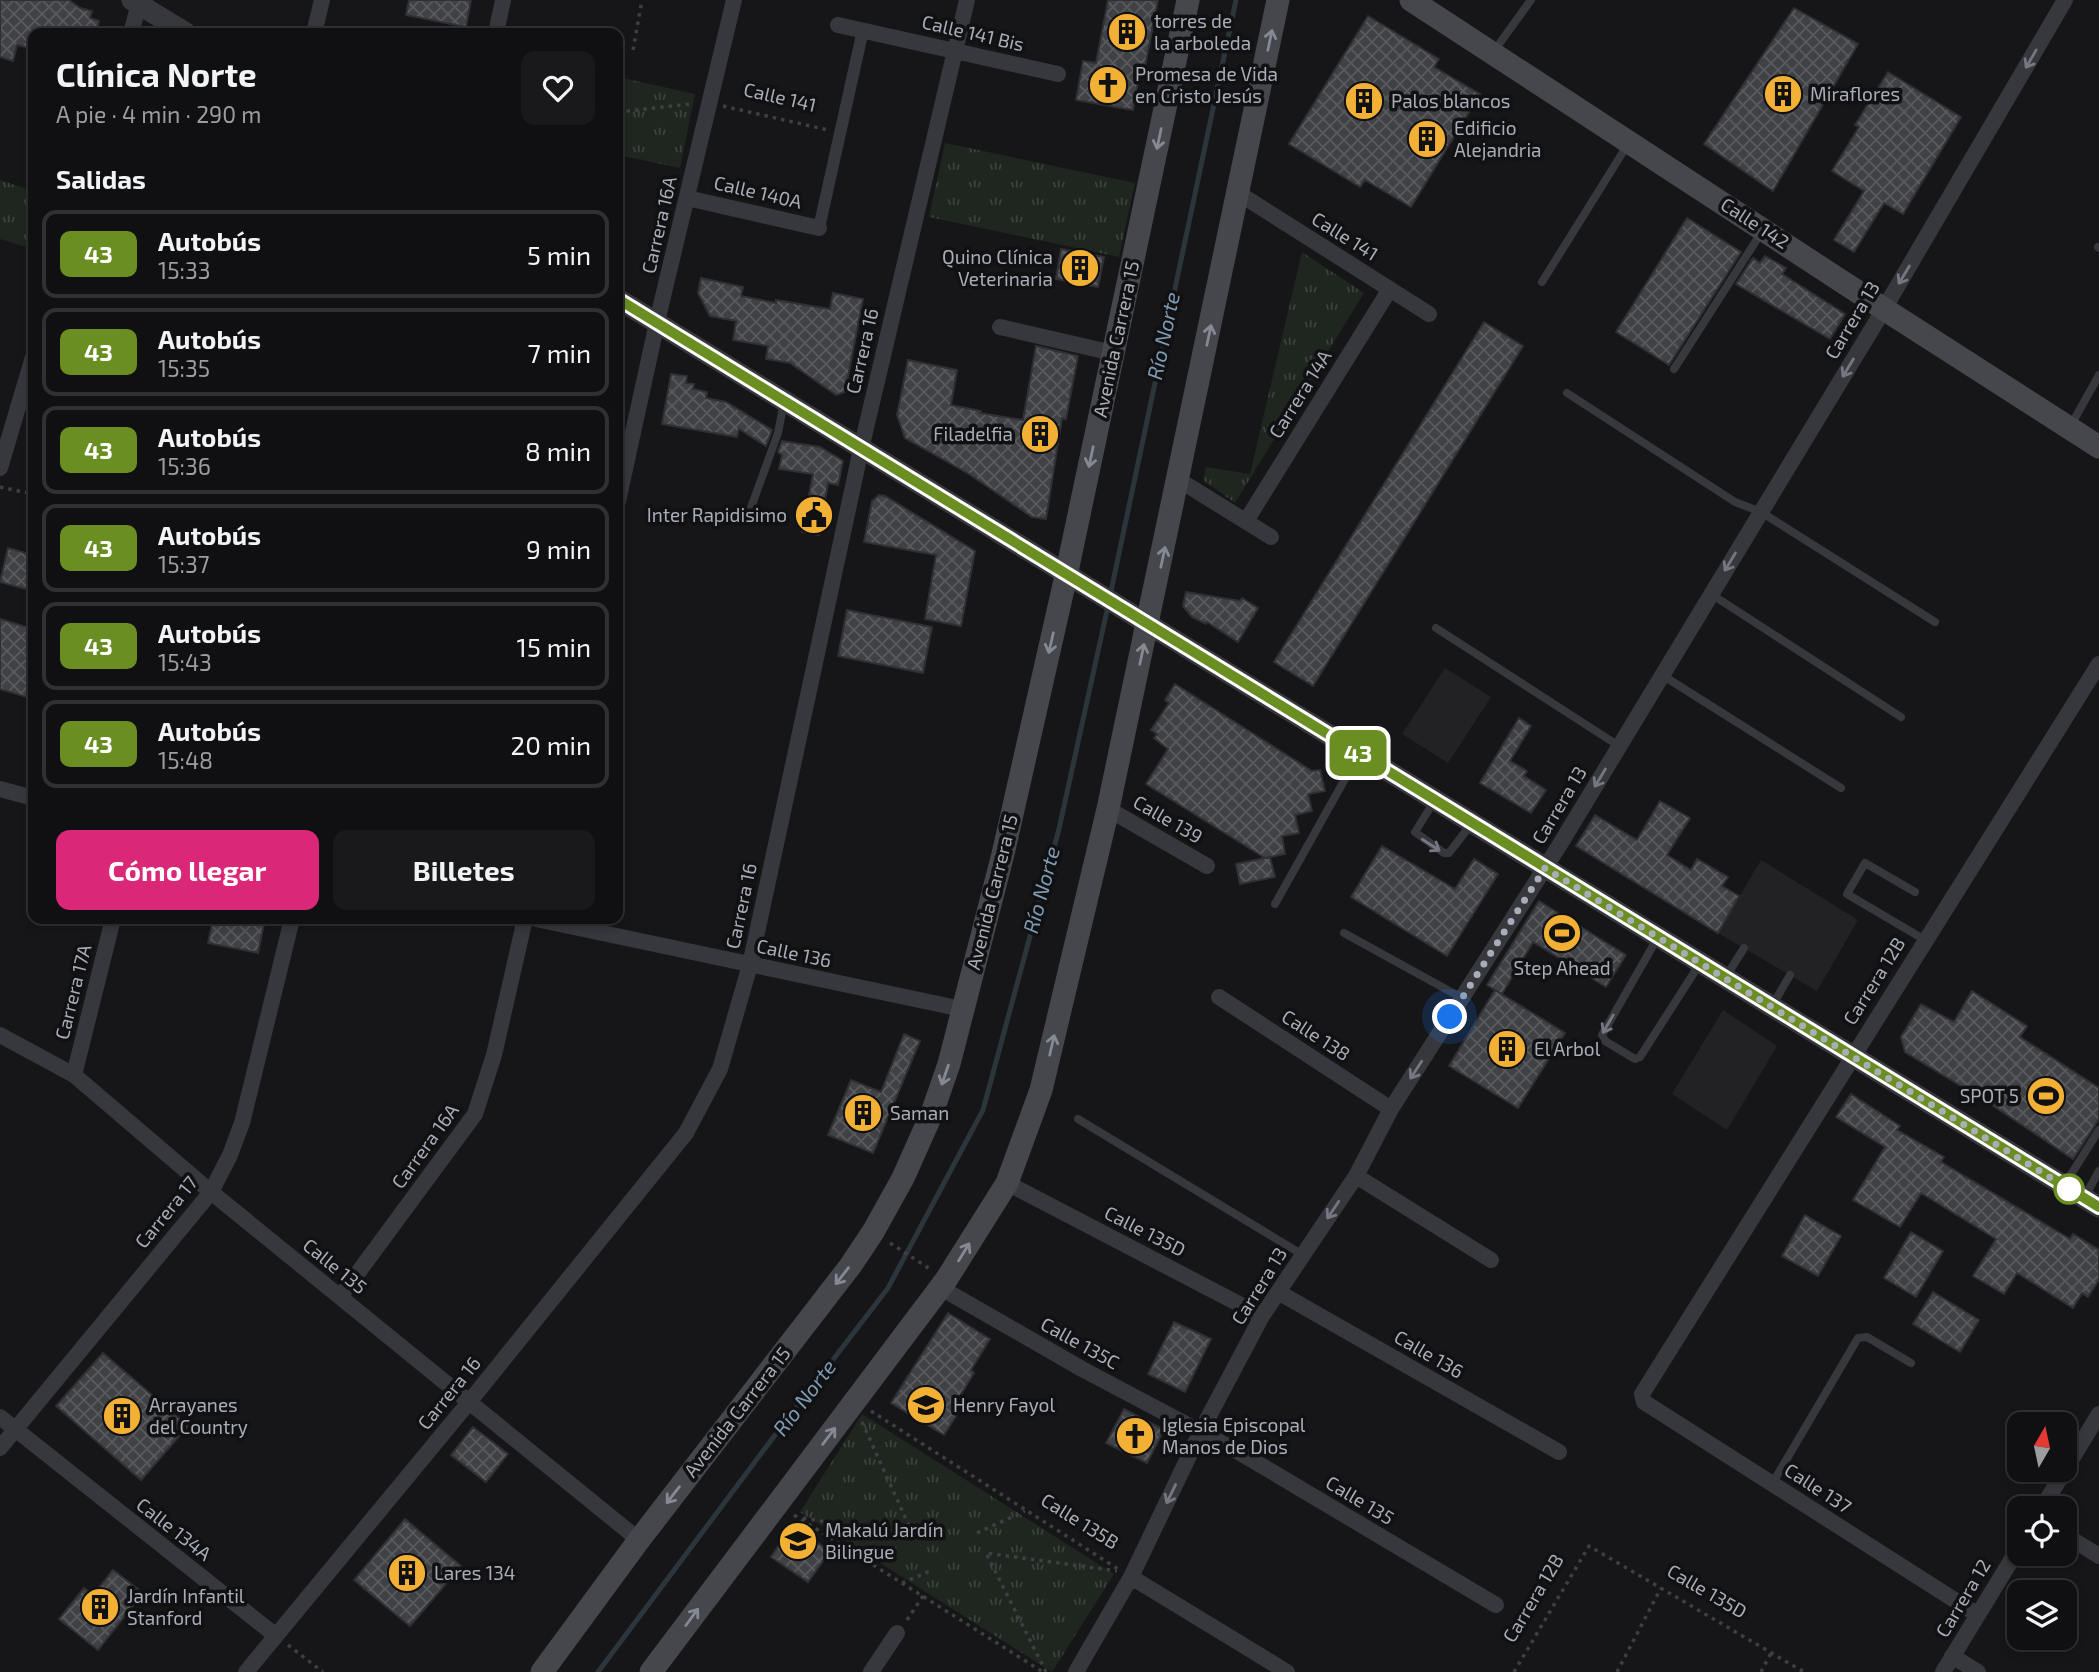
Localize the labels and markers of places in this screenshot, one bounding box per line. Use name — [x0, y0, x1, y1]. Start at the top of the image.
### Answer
place label: torres de la arboleda — [1154, 9, 1251, 54]
building icon: torres de la arboleda — [1106, 11, 1148, 53]
place label: Promesa de Vida en Cristo Jesús — [1135, 62, 1278, 107]
church icon: Promesa de Vida en Cristo Jesús — [1087, 64, 1129, 106]
building icon: Miraflores — [1762, 73, 1804, 115]
building icon: Palos blancos — [1343, 80, 1385, 122]
place label: Miraflores — [1810, 82, 1900, 105]
place label: Palos blancos — [1391, 89, 1510, 112]
place label: Edificio Alejandria — [1454, 116, 1542, 161]
building icon: Edificio Alejandria — [1406, 118, 1448, 160]
place label: Quino Clínica Veterinaria — [942, 245, 1053, 290]
building icon: Quino Clínica Veterinaria — [1059, 247, 1101, 289]
building icon: Filadelfia — [1019, 413, 1061, 455]
place label: Filadelfia — [933, 422, 1013, 445]
public building icon: Inter Rapidisimo — [793, 494, 835, 536]
place label: Inter Rapidisimo — [647, 503, 787, 526]
sports icon: Step Ahead — [1541, 912, 1583, 954]
place label: Step Ahead — [1513, 956, 1611, 979]
building icon: El Arbol — [1486, 1028, 1528, 1070]
place label: El Arbol — [1534, 1037, 1601, 1060]
sports icon: SPOT 5 — [2025, 1075, 2067, 1117]
place label: SPOT 5 — [1960, 1084, 2019, 1107]
building icon: Saman — [842, 1092, 884, 1134]
place label: Saman — [890, 1101, 949, 1124]
unlabelled marker — [2054, 1174, 2084, 1204]
school or university icon: Henry Fayol — [905, 1384, 947, 1426]
place label: Arrayanes del Country — [149, 1393, 248, 1438]
place label: Henry Fayol — [953, 1393, 1055, 1416]
building icon: Arrayanes del Country — [101, 1395, 143, 1437]
place label: Iglesia Episcopal Manos de Dios — [1162, 1413, 1306, 1458]
church icon: Iglesia Episcopal Manos de Dios — [1114, 1415, 1156, 1457]
place label: Makalú Jardín Bilingue — [825, 1518, 944, 1563]
school or university icon: Makalú Jardín Bilingue — [777, 1520, 819, 1562]
building icon: Lares 134 — [386, 1552, 428, 1594]
place label: Lares 134 — [434, 1561, 515, 1584]
place label: Jardín Infantil Stanford — [127, 1584, 245, 1629]
building icon: Jardín Infantil Stanford — [79, 1586, 121, 1628]

